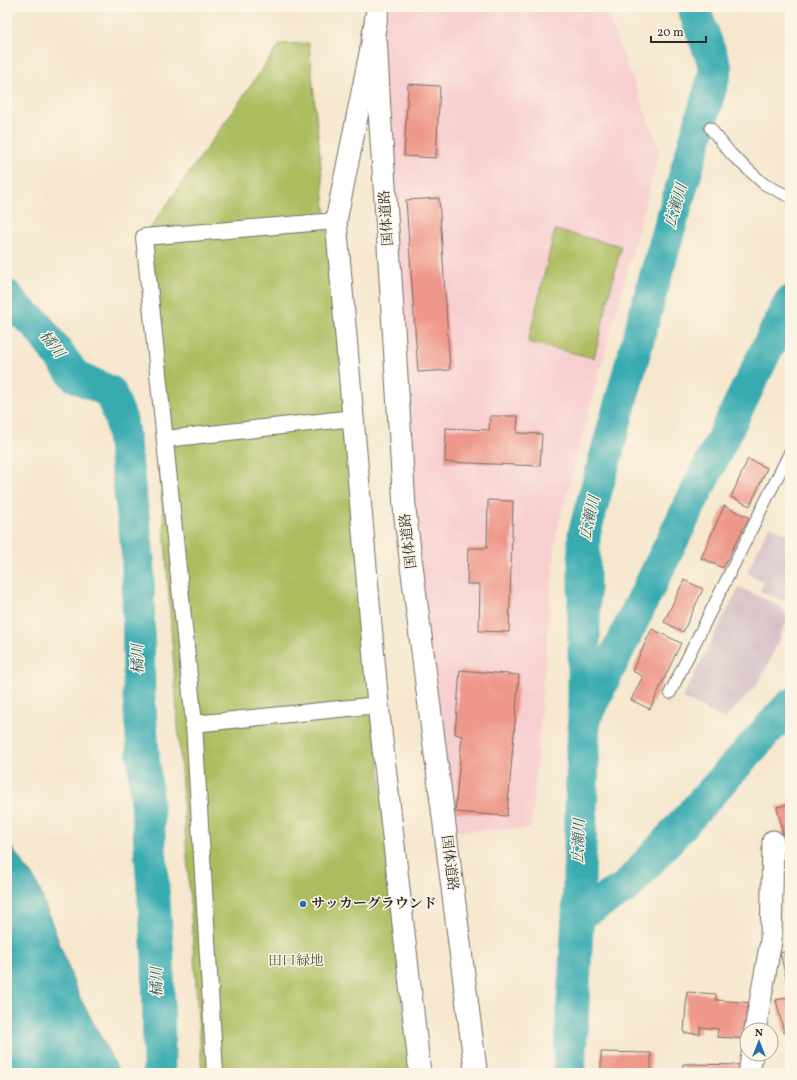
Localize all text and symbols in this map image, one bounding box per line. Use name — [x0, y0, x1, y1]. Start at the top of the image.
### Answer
scale bar — [651, 18, 706, 44]
text: 20 m — [657, 25, 684, 41]
water label: 広瀬川 — [661, 180, 694, 231]
street label: 国体道路 — [376, 189, 398, 247]
water label: 橘川 — [34, 327, 70, 365]
water label: 広瀬川 — [576, 492, 606, 542]
street label: 国体道路 — [396, 512, 422, 570]
water label: 橘川 — [128, 642, 150, 674]
water label: 広瀬川 — [569, 816, 591, 864]
street label: 国体道路 — [436, 834, 462, 892]
place label: サッカーグラウンド — [311, 895, 437, 914]
marker: サッカーグラウンド — [298, 899, 308, 909]
park label: 田口緑地 — [268, 952, 324, 971]
water label: 橘川 — [147, 965, 169, 997]
north arrow — [739, 1022, 779, 1062]
text: N — [755, 1026, 763, 1041]

